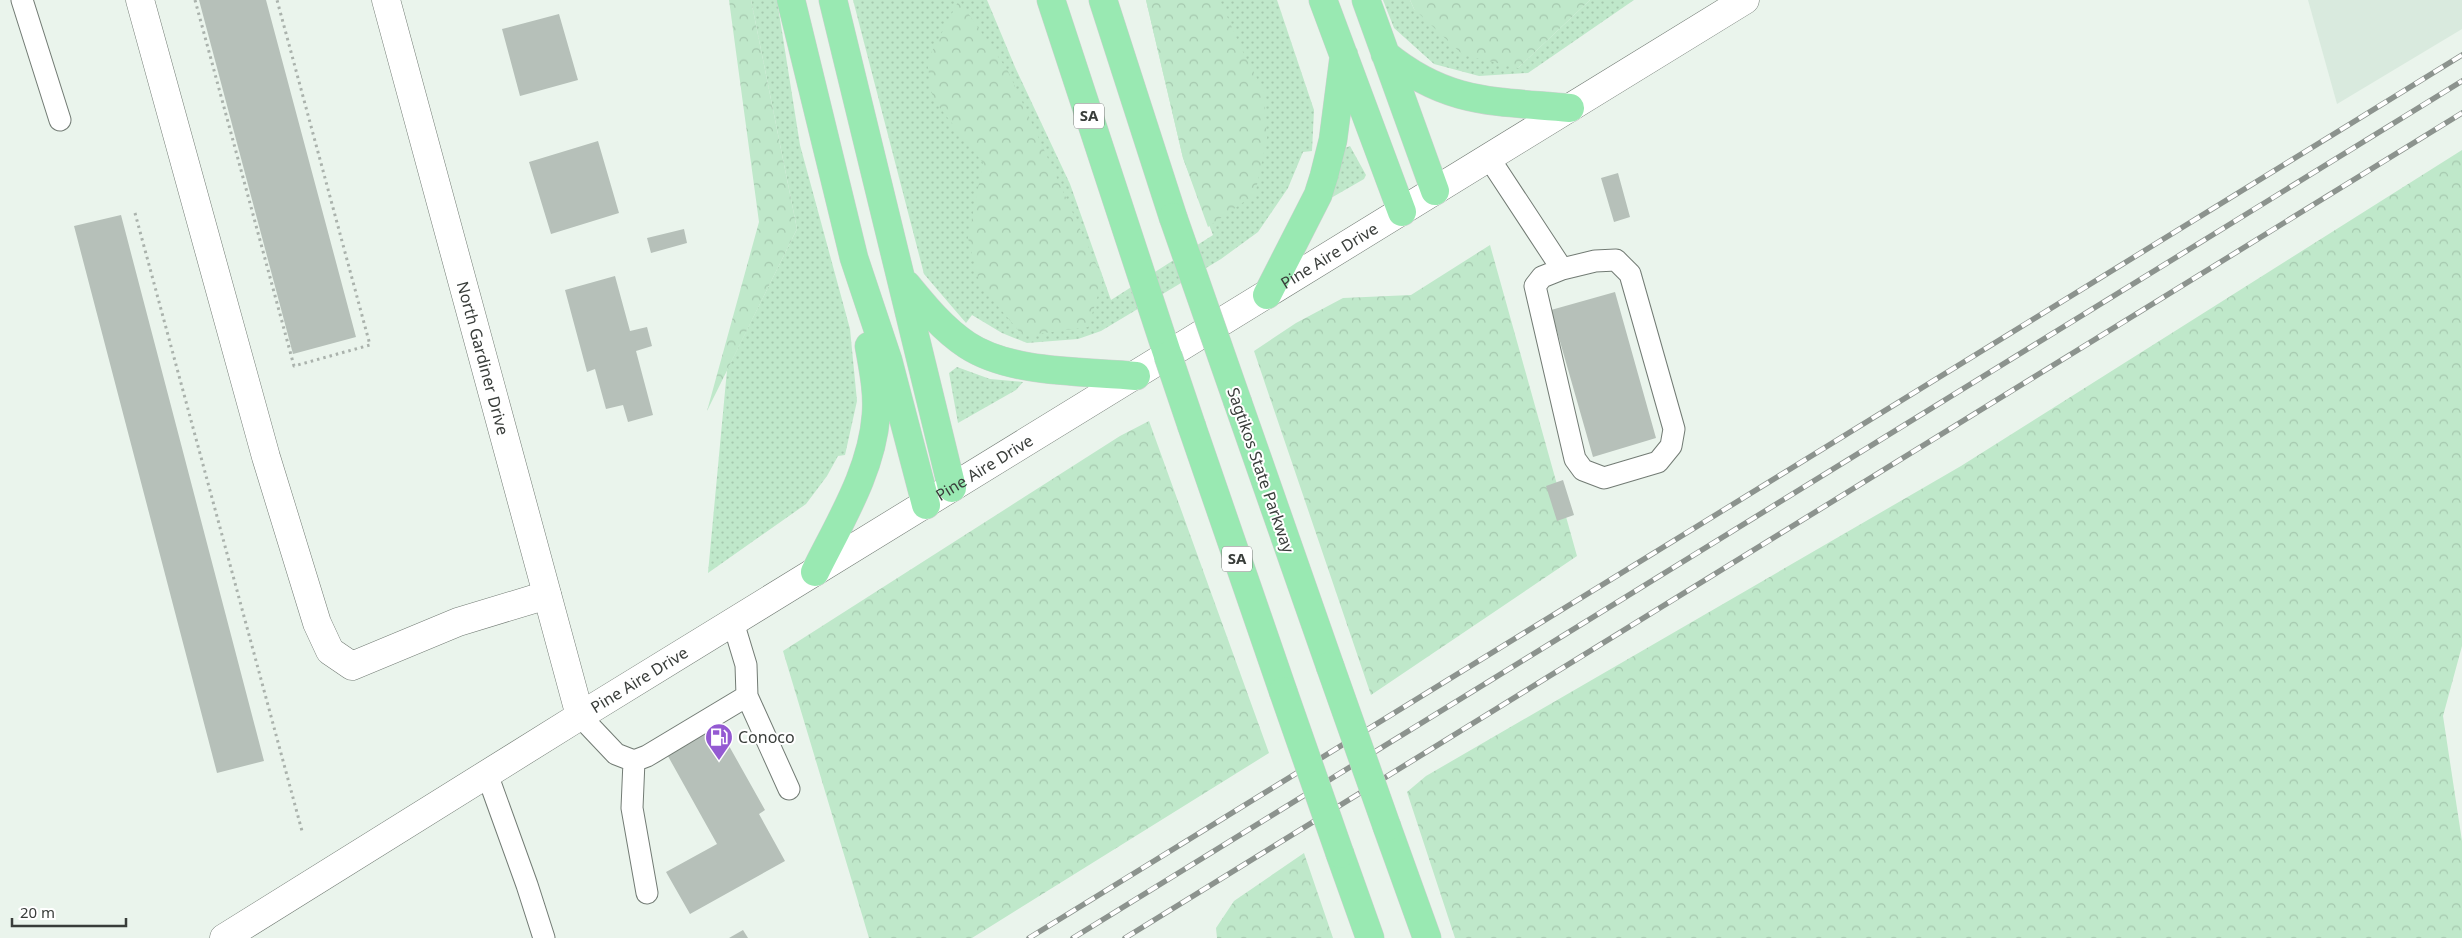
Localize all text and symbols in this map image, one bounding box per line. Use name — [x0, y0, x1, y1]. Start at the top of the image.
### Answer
road number: SA — [1074, 104, 1104, 128]
street label: Pine Aire Drive — [1276, 217, 1382, 294]
street label: North Gardiner Drive — [452, 279, 514, 437]
street label: Sagtikos State Parkway — [1222, 384, 1300, 556]
street label: Pine Aire Drive — [931, 429, 1037, 506]
road number: SA — [1222, 546, 1252, 572]
street label: Pine Aire Drive — [586, 641, 692, 718]
fuel station icon: Conoco — [704, 722, 734, 761]
place label: Conoco — [738, 726, 795, 748]
scale bar — [12, 896, 126, 928]
text: 20 m — [20, 902, 55, 922]

